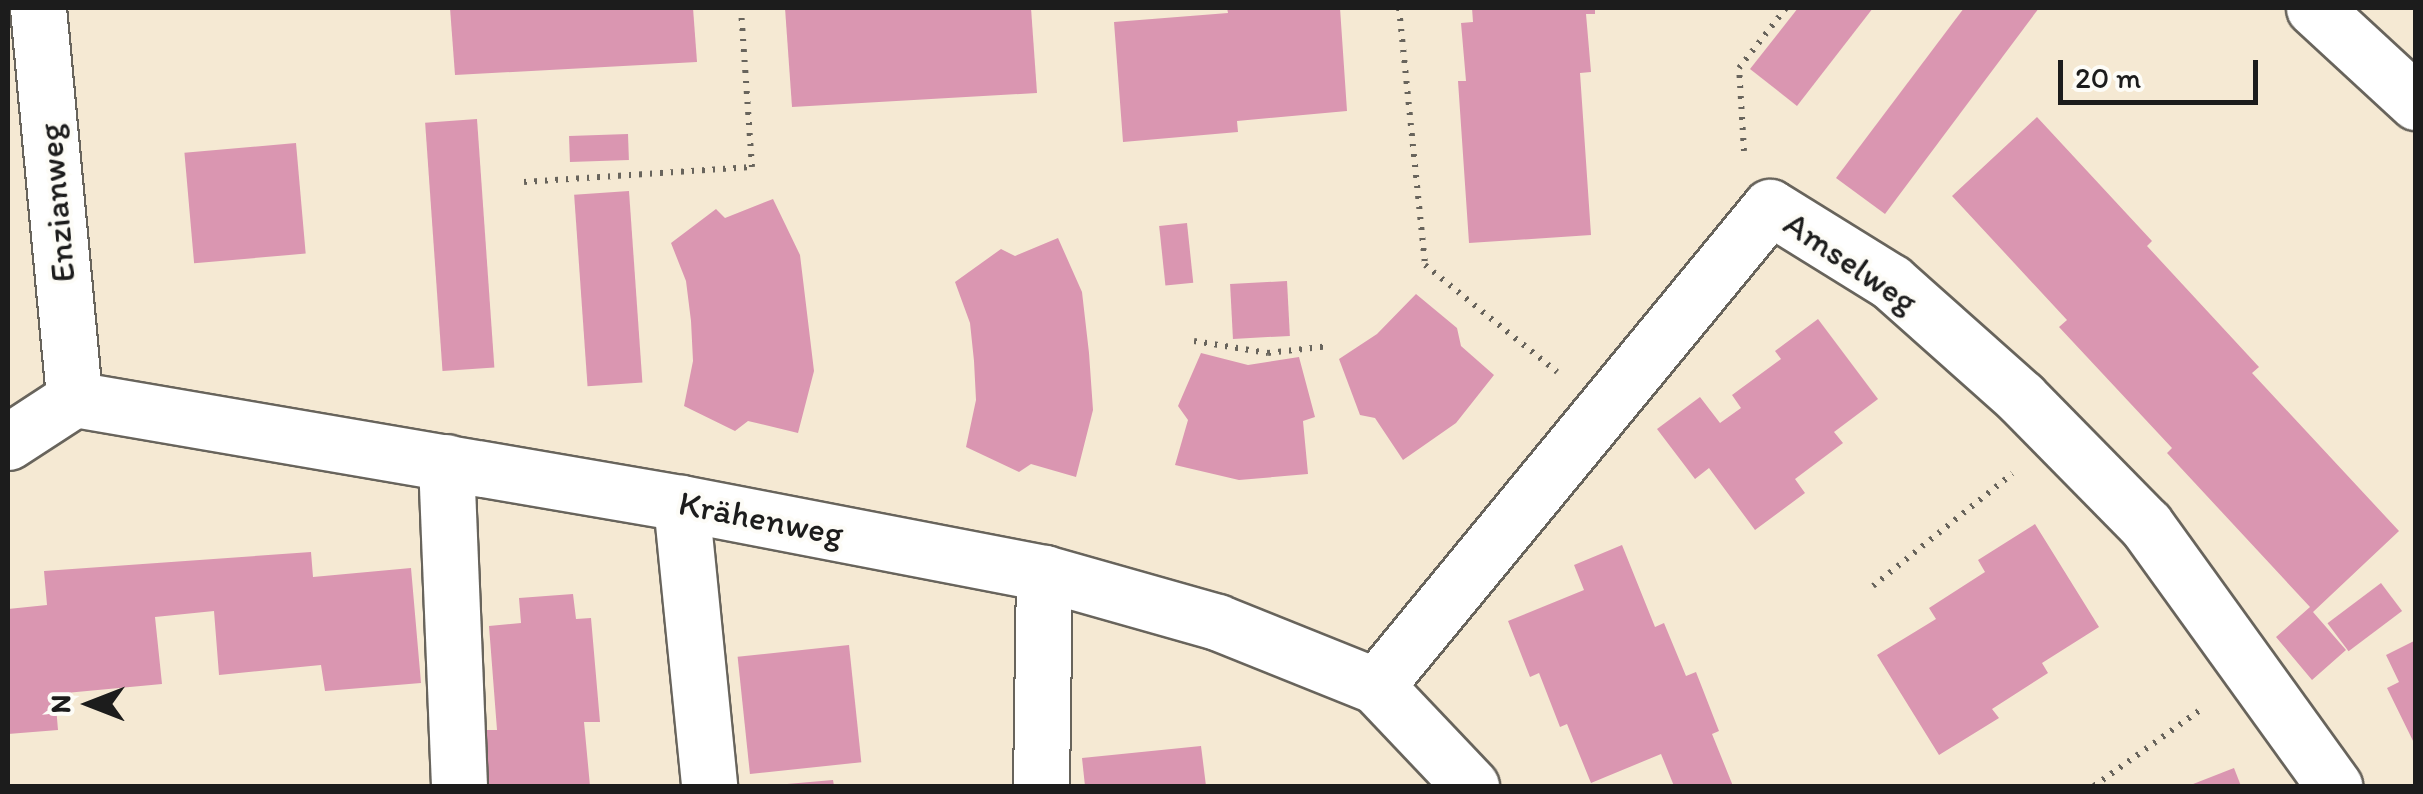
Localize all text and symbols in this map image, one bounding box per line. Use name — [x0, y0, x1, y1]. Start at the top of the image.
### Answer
scale bar — [2063, 40, 2263, 102]
text: 20 m — [2075, 59, 2141, 96]
street label: Enzianweg — [28, 122, 84, 284]
street label: Amselweg — [1776, 202, 1926, 322]
street label: Krähenweg — [675, 481, 847, 555]
north arrow — [40, 654, 140, 754]
text: N — [43, 695, 77, 713]

